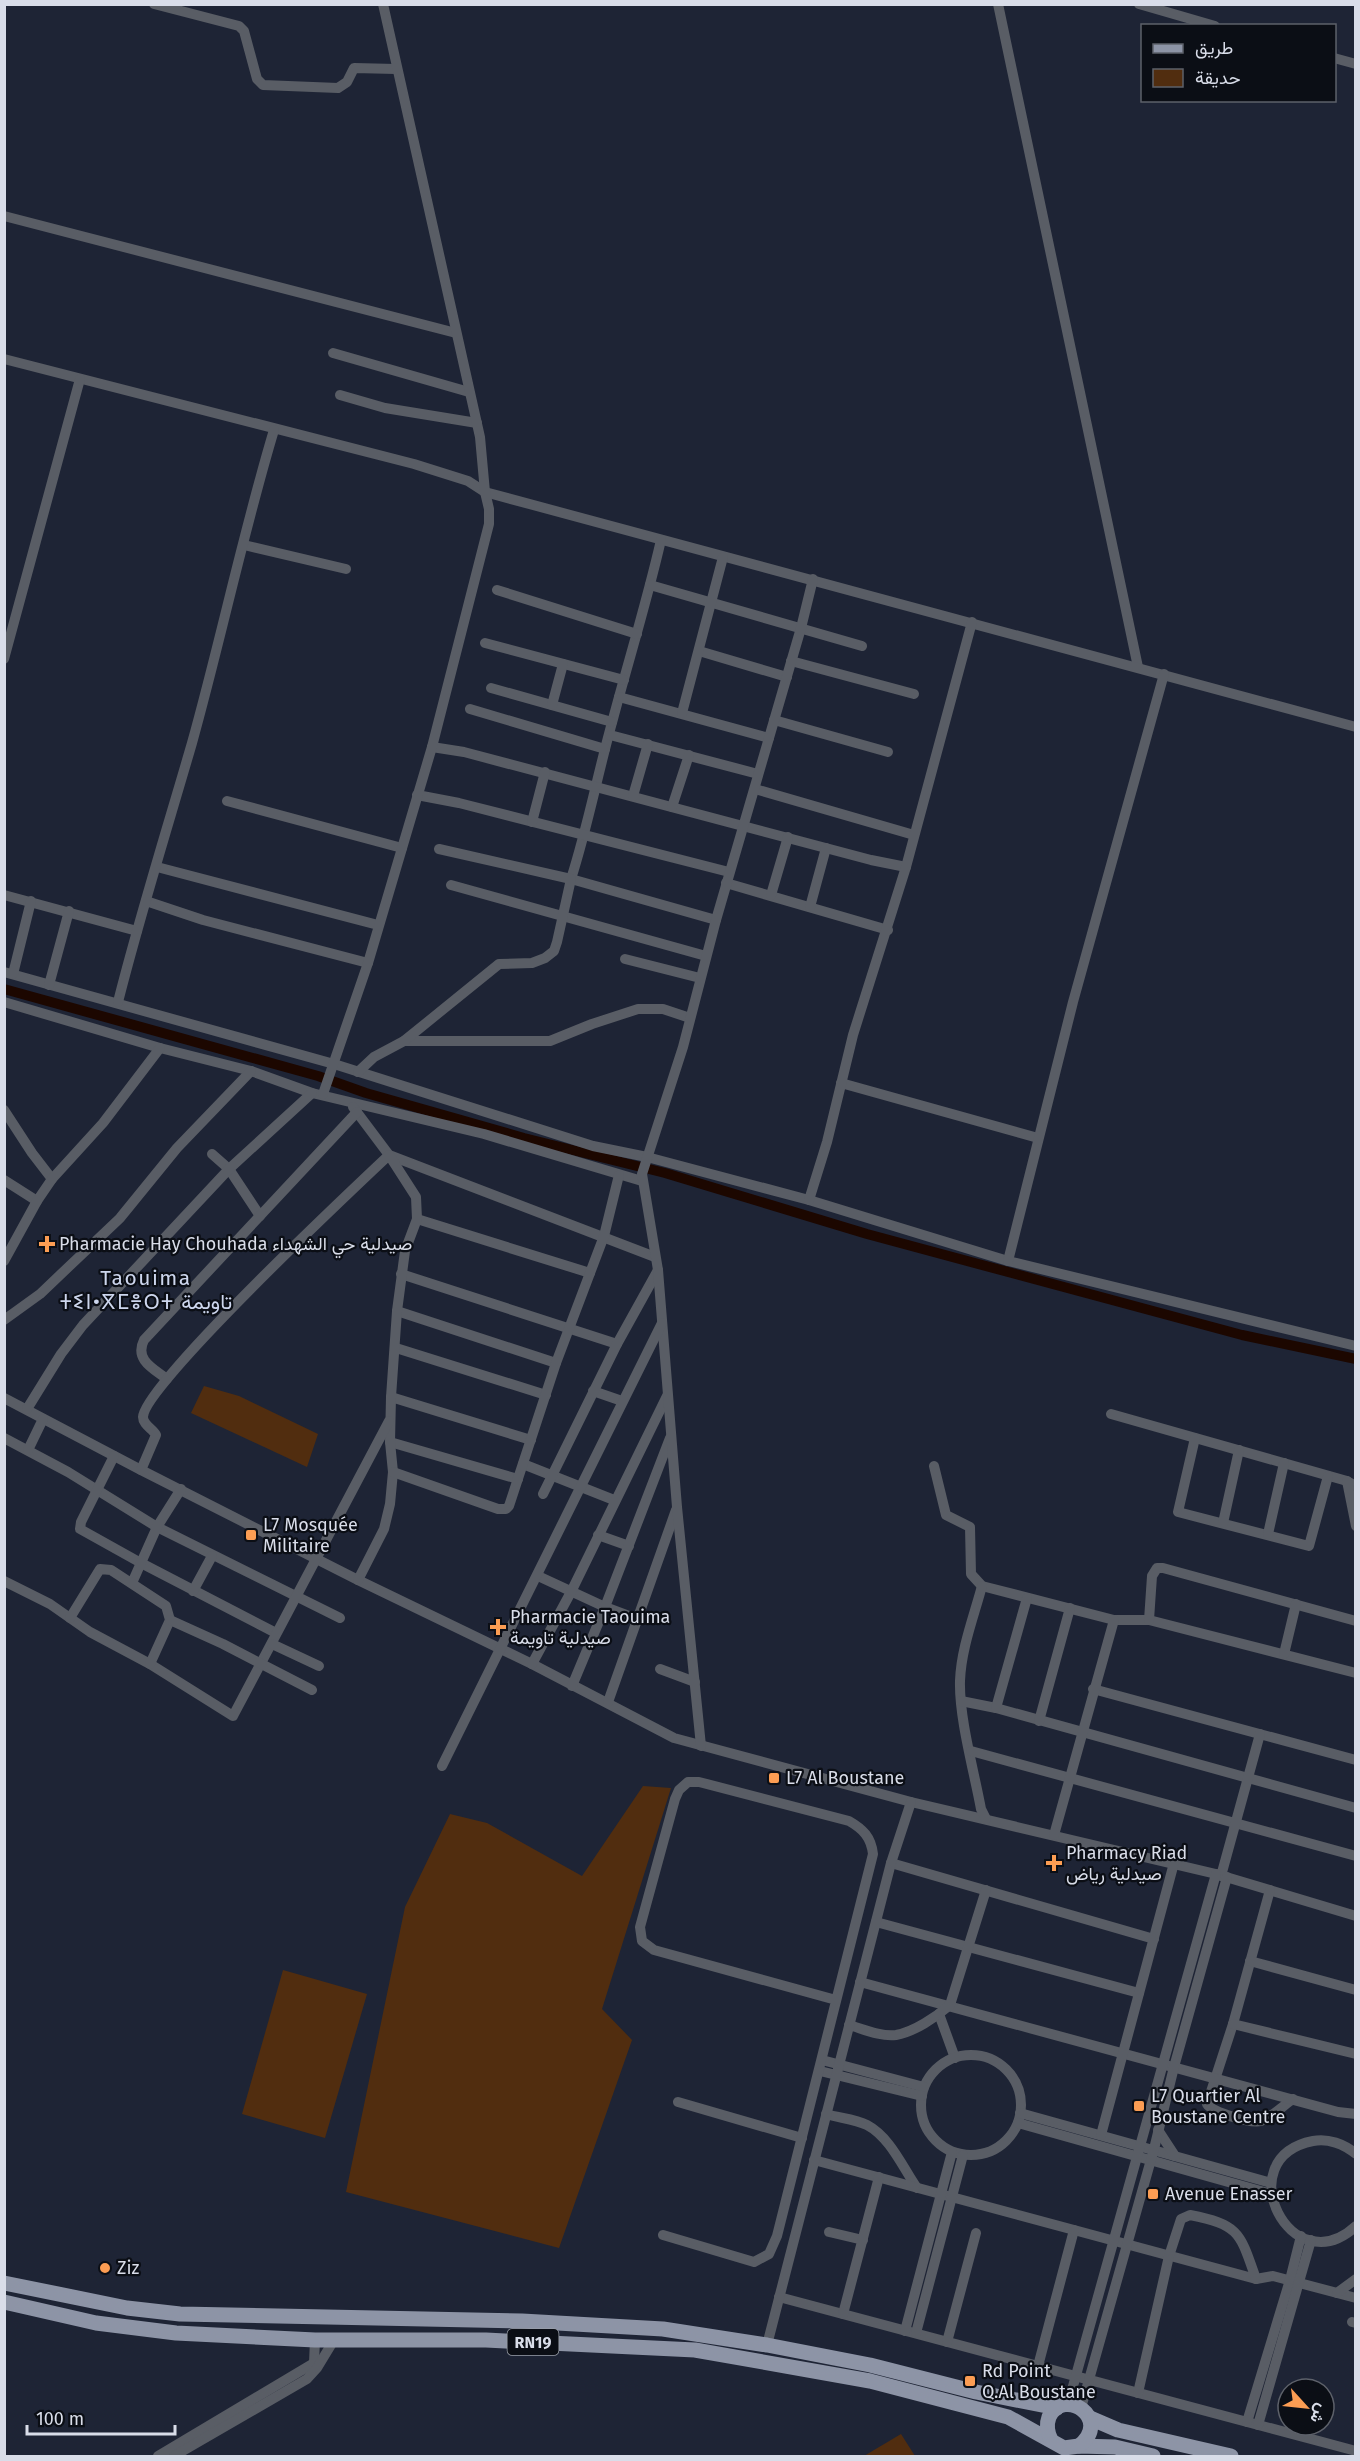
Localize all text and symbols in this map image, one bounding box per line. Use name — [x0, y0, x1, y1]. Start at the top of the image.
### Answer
legend — [1141, 24, 1336, 102]
text: طريق — [1195, 37, 1233, 59]
text: حديقة — [1195, 67, 1241, 89]
place label: Pharmacie Hay Chouhada صيدلية حي الشهداء — [59, 1233, 412, 1259]
marker: Pharmacie Hay Chouhada صيدلية حي الشهداء — [40, 1237, 54, 1251]
district label: Taouima ⵜⵉⵏ•ⴳⵎⴻⵔⵜ تاويمة — [60, 1265, 232, 1315]
place label: L7 Mosquée Militaire — [263, 1514, 358, 1557]
marker: L7 Mosquée Militaire — [244, 1528, 258, 1542]
place label: Pharmacie Taouima صيدلية تاويمة — [510, 1606, 670, 1649]
marker: Pharmacie Taouima صيدلية تاويمة — [491, 1620, 505, 1634]
place label: L7 Al Boustane — [786, 1767, 904, 1789]
marker: L7 Al Boustane — [767, 1771, 781, 1785]
place label: Pharmacy Riad صيدلية رياض — [1066, 1842, 1187, 1885]
marker: Pharmacy Riad صيدلية رياض — [1047, 1856, 1061, 1870]
place label: L7 Quartier Al Boustane Centre — [1151, 2085, 1285, 2128]
marker: L7 Quartier Al Boustane Centre — [1132, 2099, 1146, 2113]
place label: Avenue Enasser — [1165, 2183, 1293, 2205]
marker: Avenue Enasser — [1146, 2187, 1160, 2201]
place label: Ziz — [117, 2257, 139, 2279]
marker: Ziz — [98, 2261, 112, 2275]
road number: RN19 — [508, 2329, 558, 2355]
place label: Rd Point Q.Al Boustane — [982, 2360, 1096, 2403]
marker: Rd Point Q.Al Boustane — [963, 2374, 977, 2388]
north arrow — [1276, 2377, 1336, 2437]
scale bar — [27, 2398, 176, 2436]
text: ش — [1306, 2401, 1332, 2426]
text: 100 m — [36, 2408, 84, 2430]

